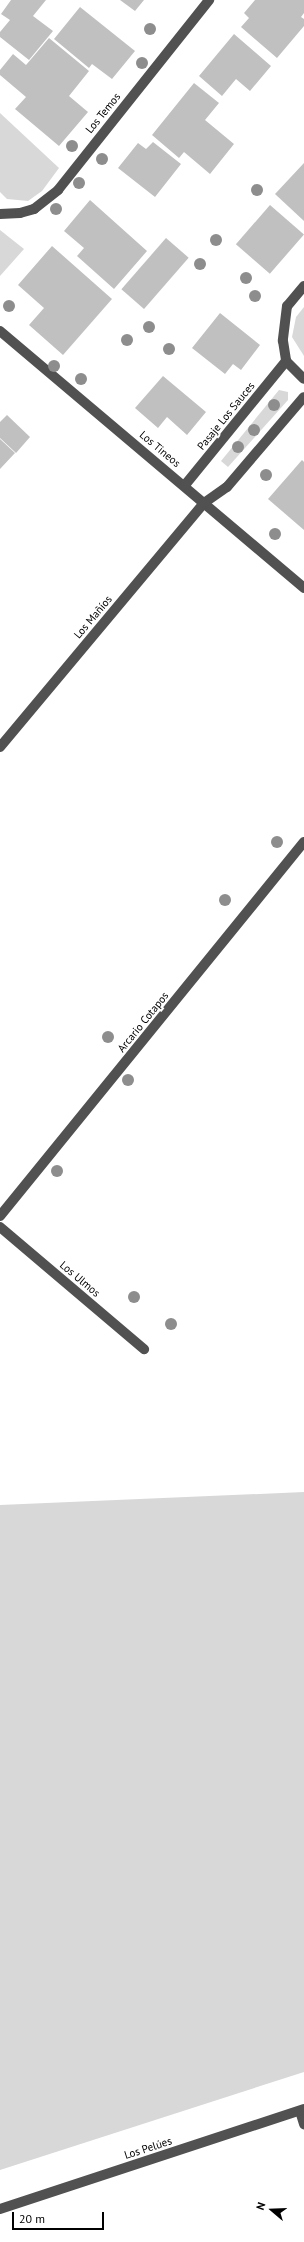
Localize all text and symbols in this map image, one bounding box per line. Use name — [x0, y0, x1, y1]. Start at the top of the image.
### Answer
street label: Los Temos — [83, 90, 123, 136]
street label: Pasaje Los Sauces — [195, 379, 257, 453]
street label: Los Tineos — [137, 428, 183, 470]
street label: Los Mañíos — [71, 593, 115, 641]
street label: Arcario Cotapos — [115, 989, 171, 1055]
street label: Los Ulmos — [57, 1258, 103, 1300]
street label: Los Pelúes — [123, 2134, 173, 2162]
north arrow — [252, 2190, 292, 2230]
text: N — [253, 2200, 268, 2212]
scale bar — [14, 2204, 106, 2230]
text: 20 m — [19, 2211, 45, 2226]

